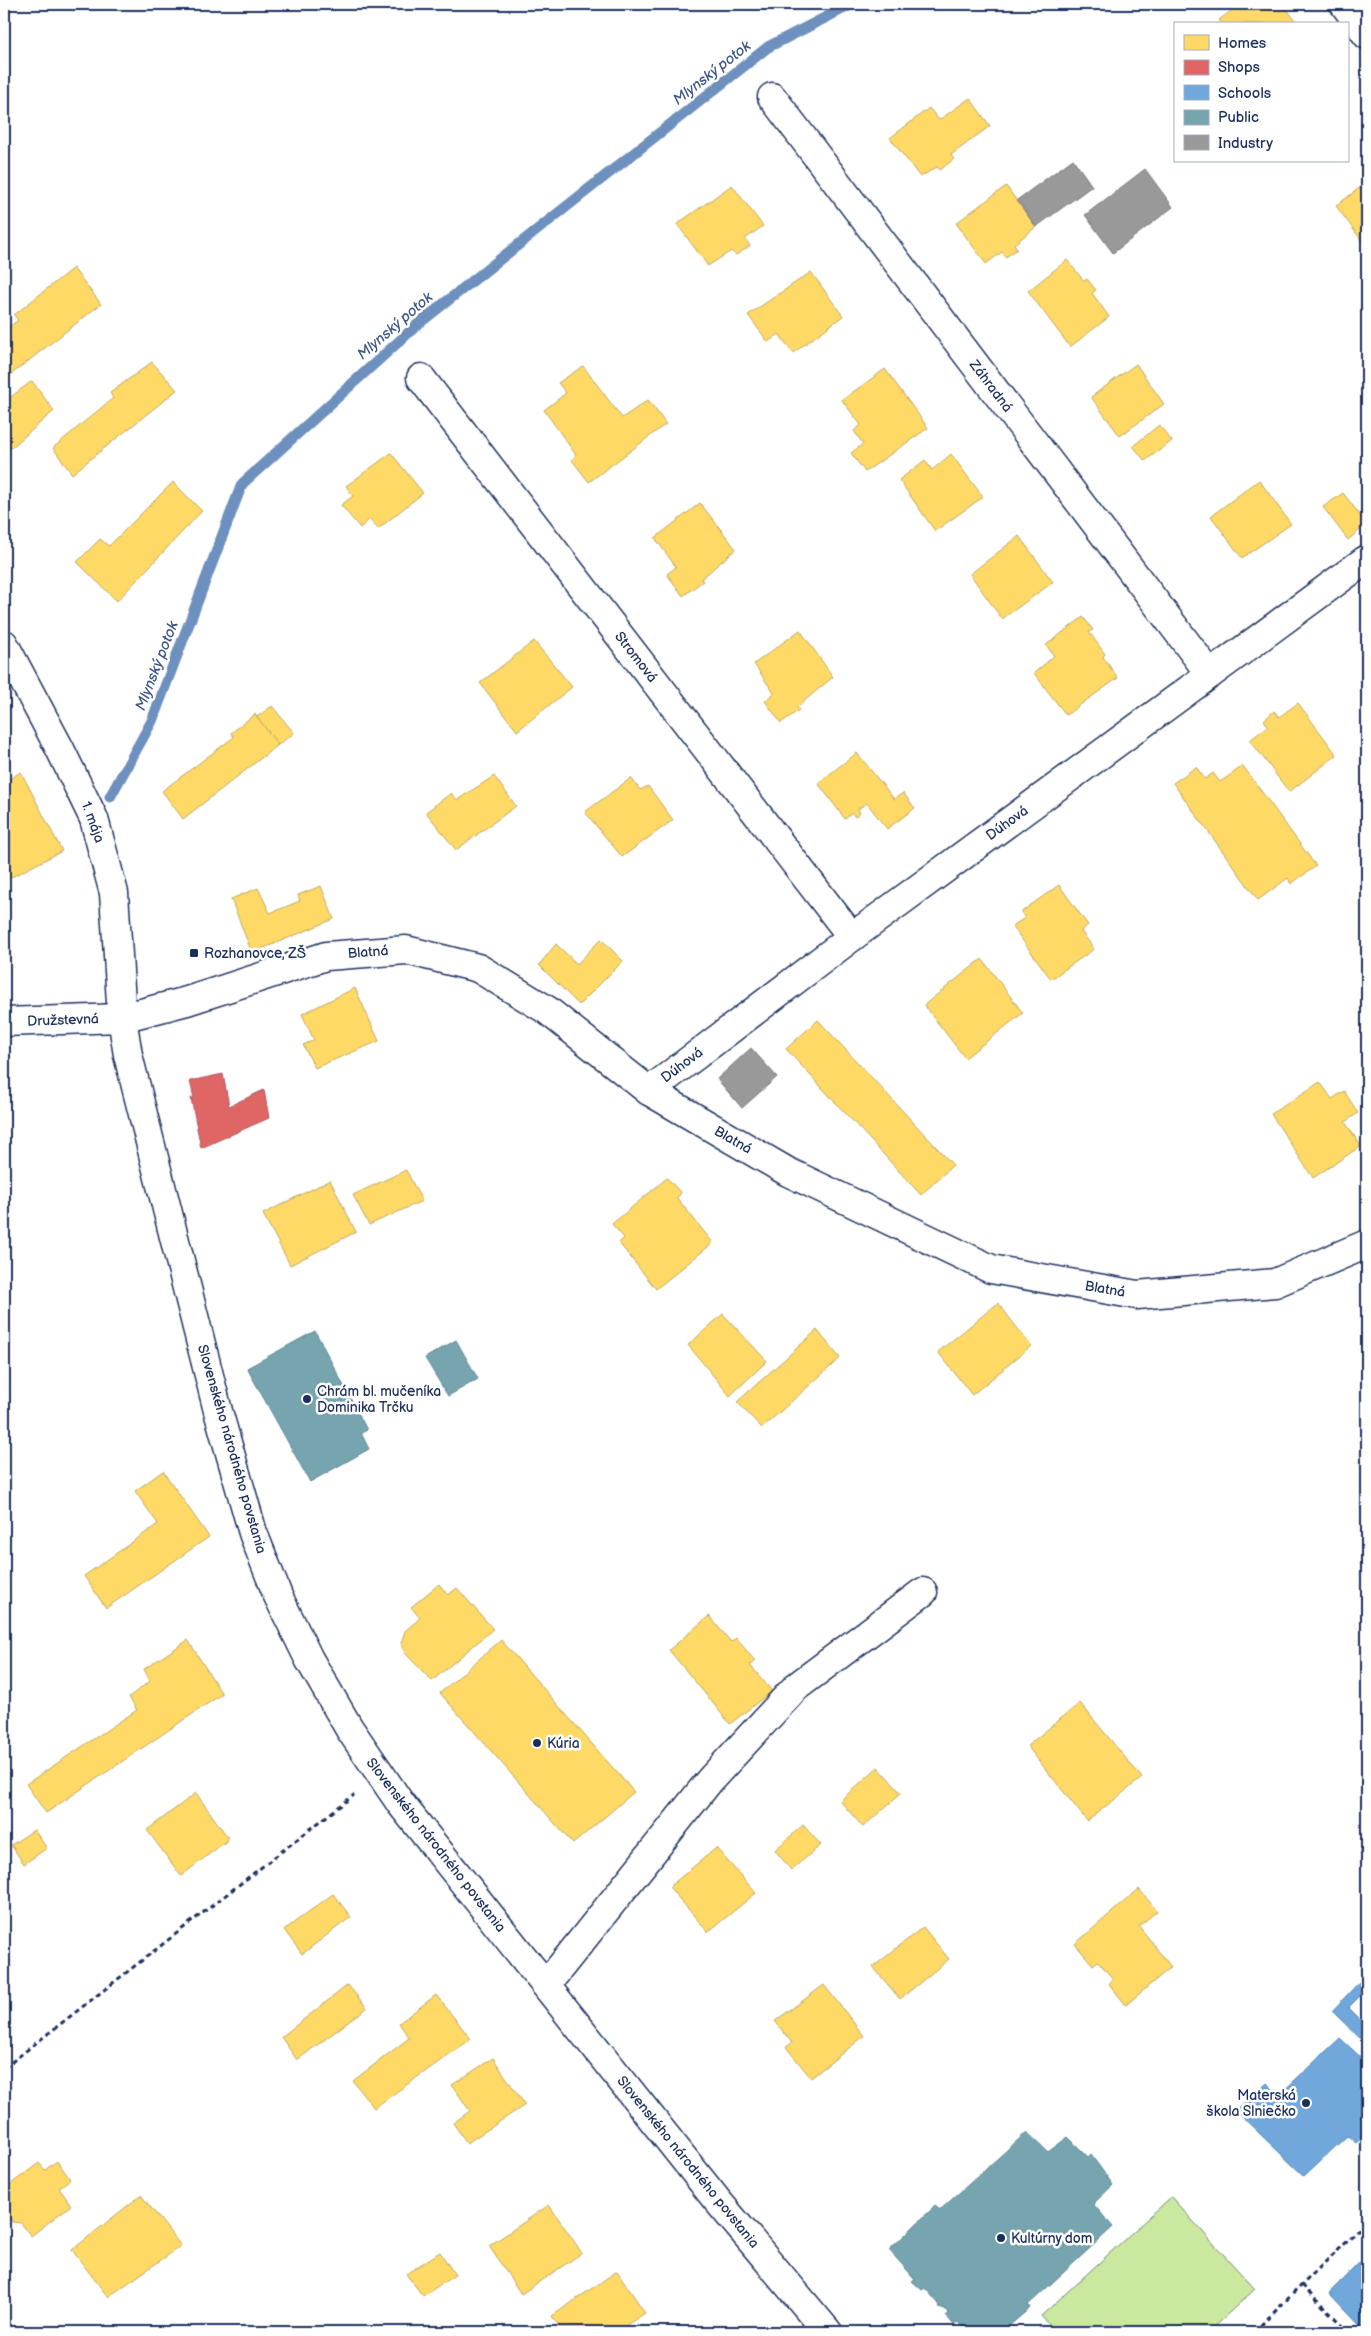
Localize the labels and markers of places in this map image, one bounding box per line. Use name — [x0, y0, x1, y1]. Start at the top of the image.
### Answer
place label: Rozhanovce, ZŠ — [204, 944, 306, 962]
marker: Rozhanovce, ZŠ — [188, 947, 200, 959]
place label: Chrám bl. mučeníka Dominika Trčku — [317, 1383, 441, 1416]
marker: Chrám bl. mučeníka Dominika Trčku — [301, 1393, 313, 1405]
place label: Kúria — [547, 1735, 580, 1752]
marker: Kúria — [531, 1737, 543, 1749]
place label: Materská škola Slniečko — [1206, 2087, 1296, 2120]
marker: Materská škola Slniečko — [1300, 2097, 1312, 2109]
place label: Kultúrny dom — [1011, 2230, 1092, 2247]
marker: Kultúrny dom — [995, 2232, 1007, 2244]

